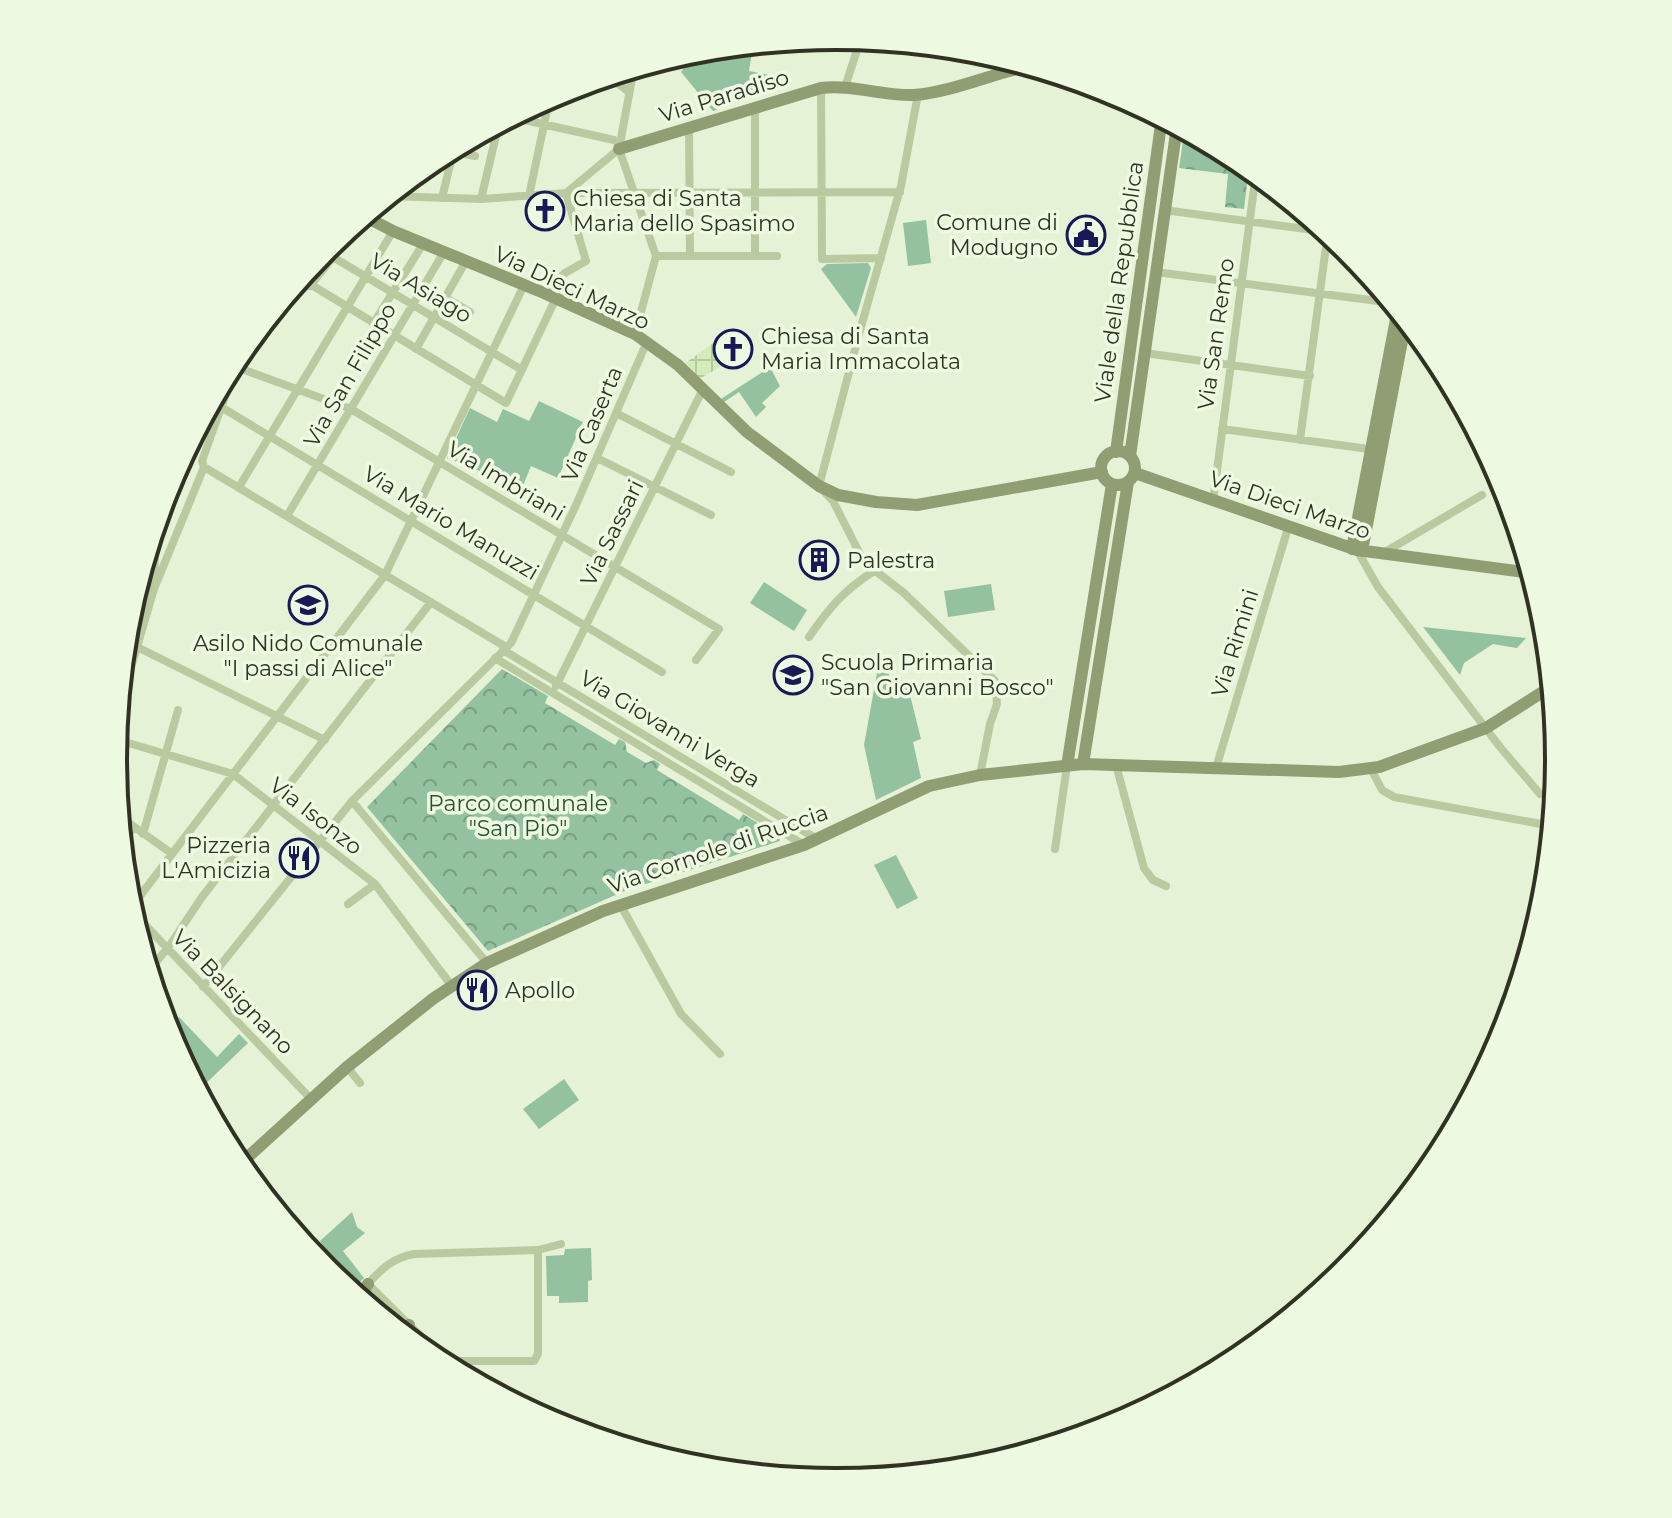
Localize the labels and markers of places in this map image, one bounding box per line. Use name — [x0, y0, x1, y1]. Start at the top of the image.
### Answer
place label: Chiesa di Santa Maria dello Spasimo — [573, 185, 795, 237]
church icon: Chiesa di Santa Maria dello Spasimo — [524, 190, 566, 232]
place label: Comune di Modugno — [936, 209, 1058, 261]
public building icon: Comune di Modugno — [1065, 214, 1107, 256]
place label: Chiesa di Santa Maria Immacolata — [761, 323, 961, 375]
church icon: Chiesa di Santa Maria Immacolata — [712, 328, 754, 370]
building icon: Palestra — [798, 539, 840, 581]
place label: Palestra — [847, 547, 935, 574]
school or university icon: Asilo Nido Comunale "I passi di Alice" — [287, 584, 329, 626]
place label: Asilo Nido Comunale "I passi di Alice" — [193, 630, 423, 682]
place label: Scuola Primaria "San Giovanni Bosco" — [821, 649, 1054, 701]
school or university icon: Scuola Primaria "San Giovanni Bosco" — [772, 654, 814, 696]
place label: Pizzeria L'Amicizia — [161, 832, 271, 884]
restaurant icon: Pizzeria L'Amicizia — [278, 837, 320, 879]
restaurant icon: Apollo — [456, 969, 498, 1011]
place label: Apollo — [505, 977, 575, 1004]

